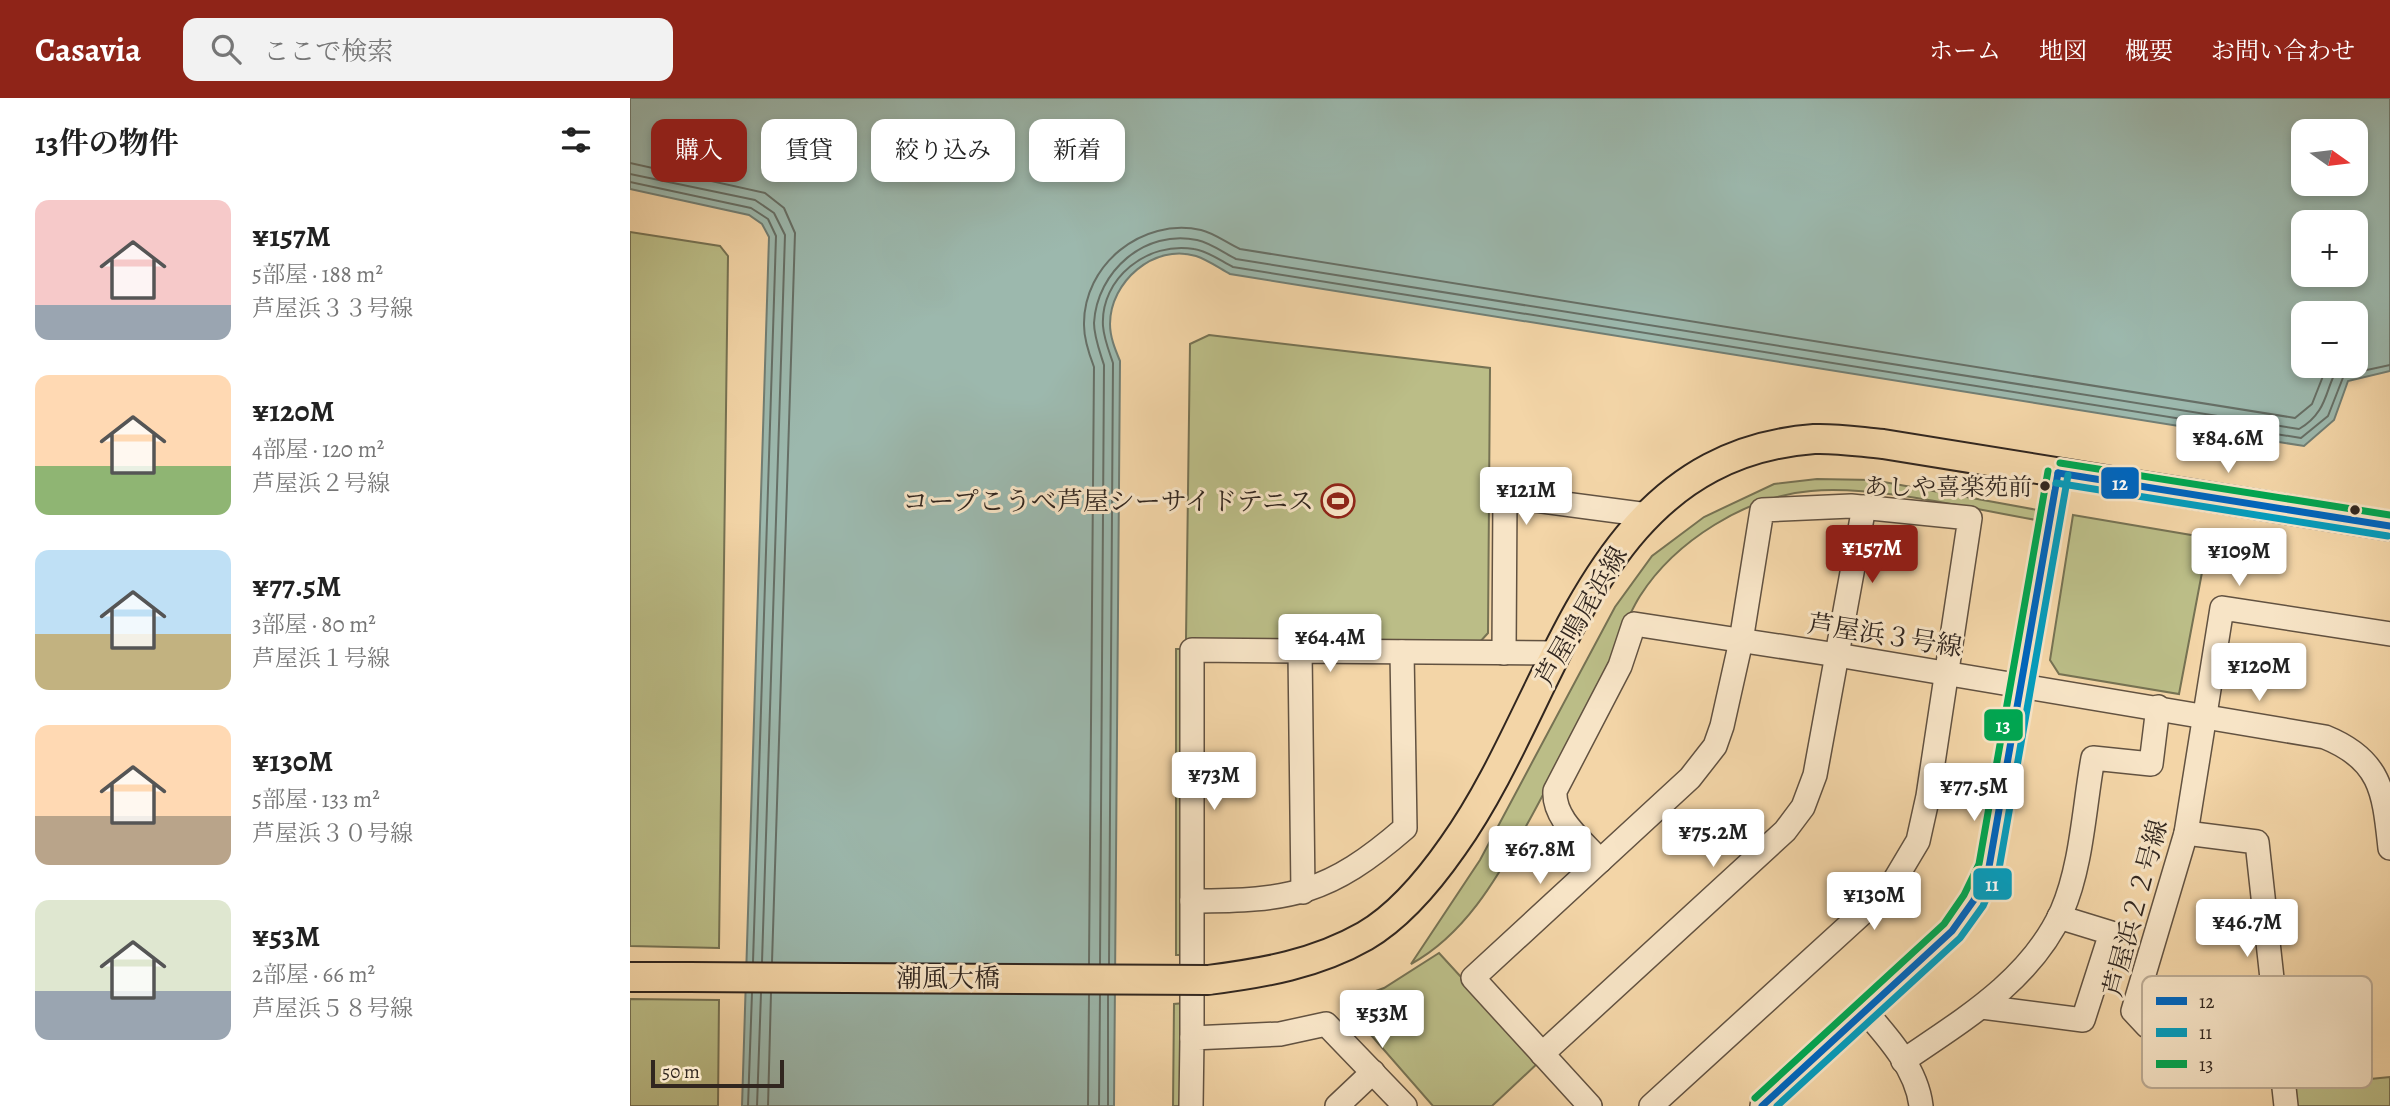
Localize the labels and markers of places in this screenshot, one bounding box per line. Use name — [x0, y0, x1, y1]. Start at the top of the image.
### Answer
pin: ¥84.6M — [2171, 416, 2285, 475]
pin: ¥121M — [1477, 468, 1575, 527]
place label: あしや喜楽苑前 — [1864, 471, 2032, 503]
marker: あしや喜楽苑前 — [2038, 479, 2052, 493]
sports icon: コープこうべ芦屋シーサイドテニス — [1319, 482, 1357, 520]
place label: コープこうべ芦屋シーサイドテニス — [902, 484, 1314, 519]
unlabelled marker — [2348, 503, 2362, 517]
pin: ¥157M — [1823, 526, 1921, 585]
pin: ¥109M — [2190, 528, 2288, 588]
pin: ¥64.4M — [1273, 614, 1387, 674]
pin: ¥120M — [2210, 644, 2308, 703]
pin: ¥73M — [1173, 752, 1255, 812]
pin: ¥77.5M — [1917, 764, 2031, 823]
pin: ¥75.2M — [1656, 810, 1770, 869]
pin: ¥67.8M — [1483, 826, 1597, 886]
pin: ¥130M — [1825, 872, 1923, 932]
pin: ¥46.7M — [2190, 900, 2304, 959]
pin: ¥53M — [1341, 990, 1423, 1050]

